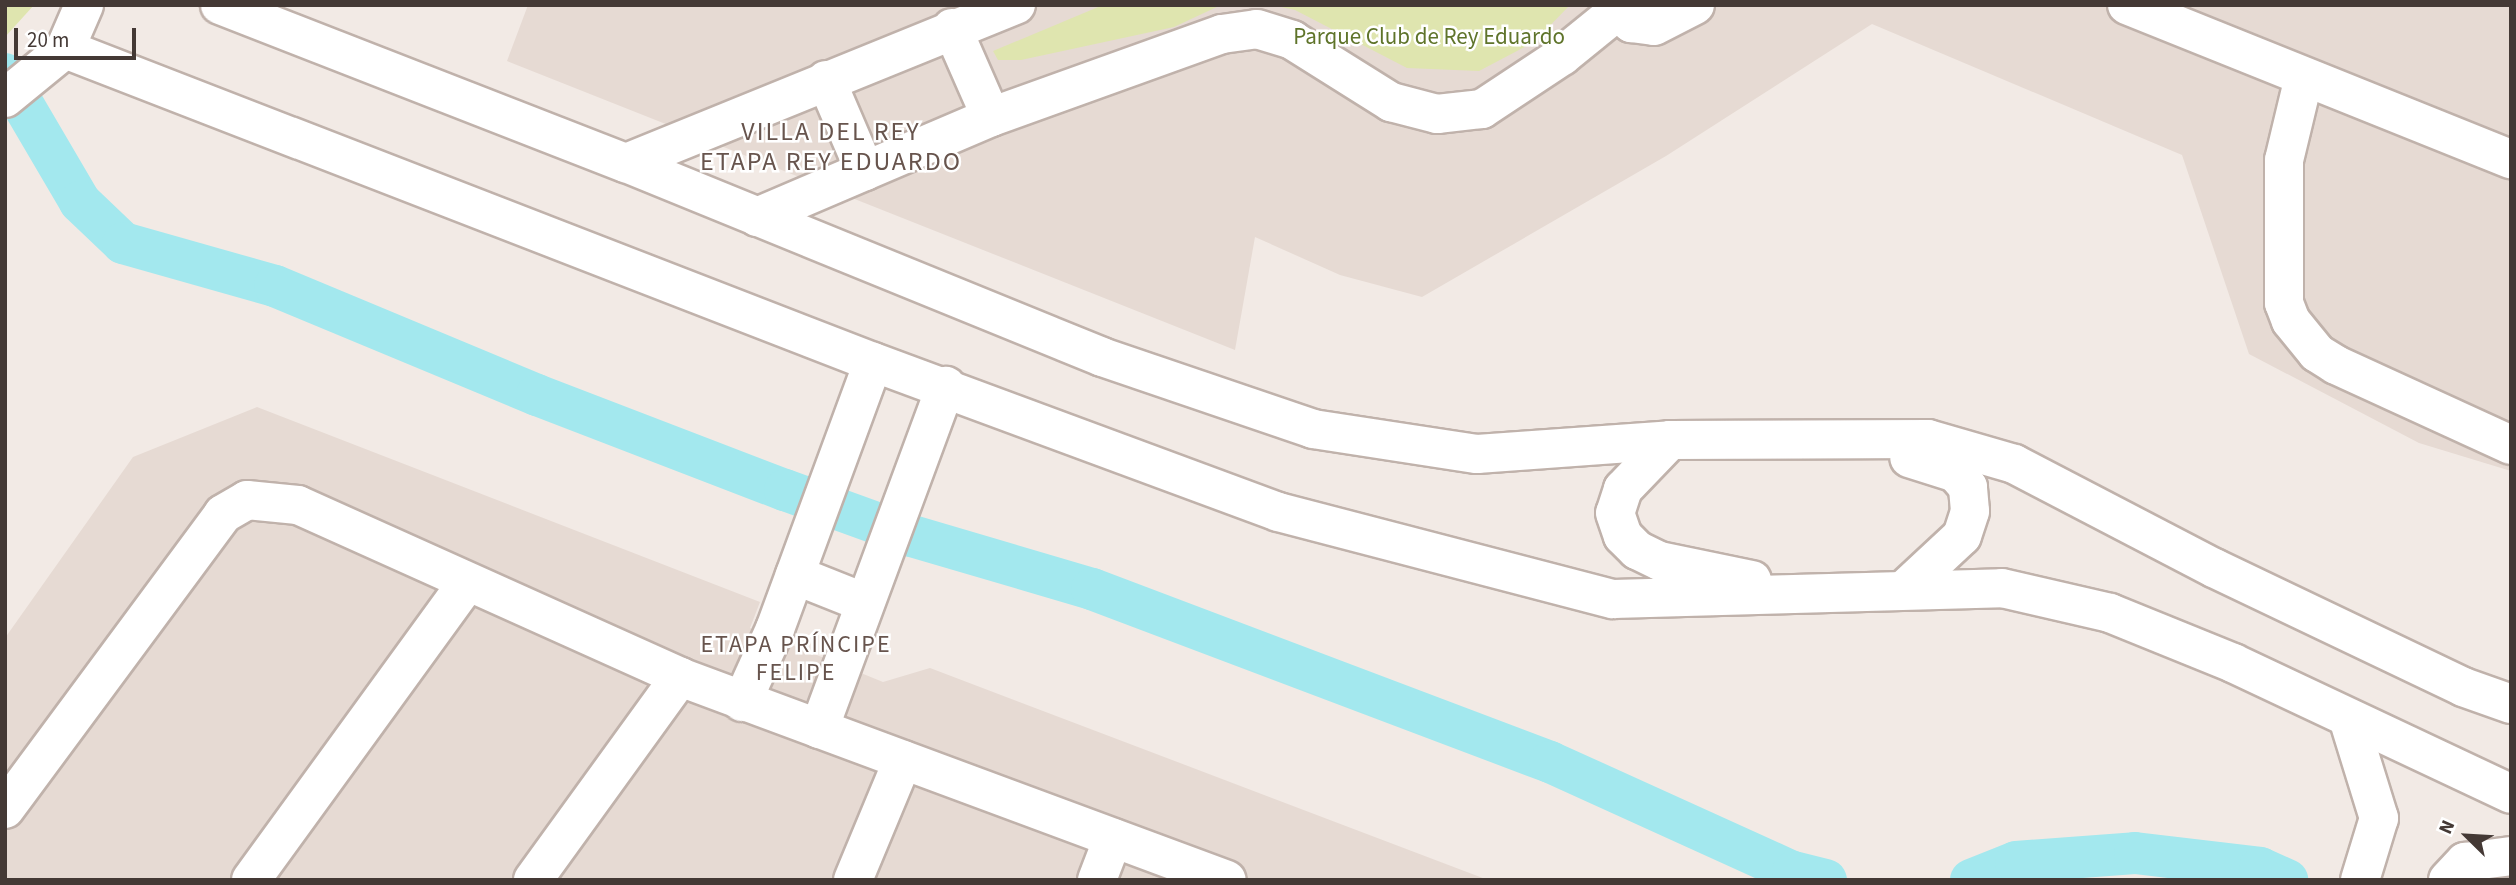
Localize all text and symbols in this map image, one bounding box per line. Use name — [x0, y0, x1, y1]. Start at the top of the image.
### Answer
scale bar — [18, 14, 140, 58]
park label: Parque Club de Rey Eduardo — [1293, 23, 1565, 51]
text: 20 m — [27, 25, 69, 55]
district label: VILLA DEL REY ETAPA REY EDUARDO — [702, 116, 960, 178]
district label: ETAPA PRÍNCIPE FELIPE — [702, 631, 890, 687]
north arrow — [2432, 801, 2502, 871]
text: N — [2432, 816, 2462, 839]

